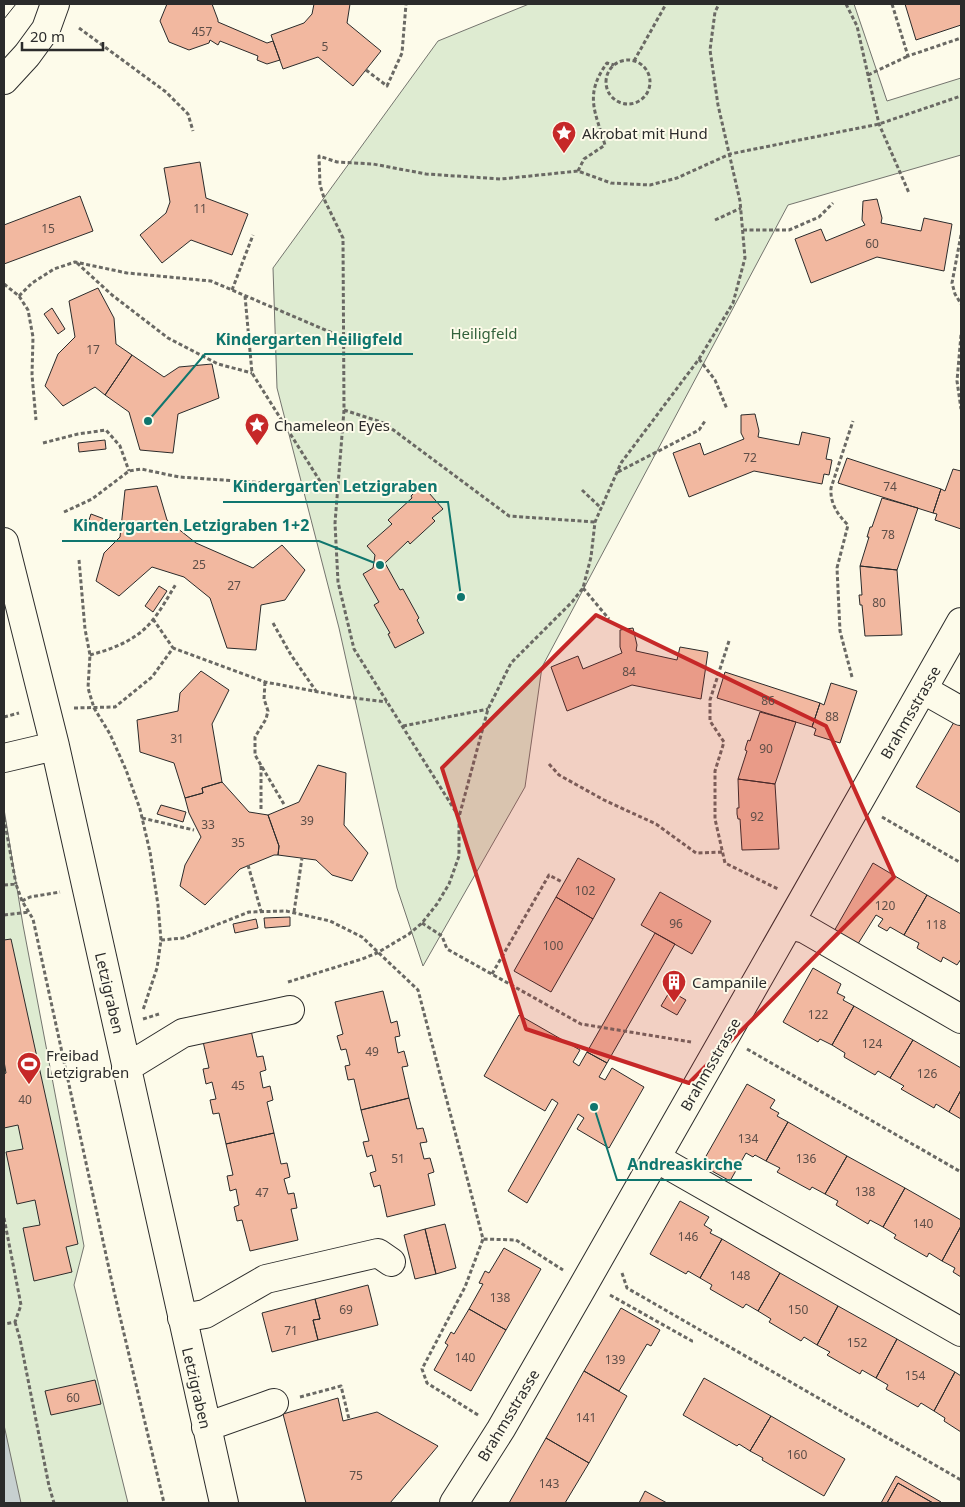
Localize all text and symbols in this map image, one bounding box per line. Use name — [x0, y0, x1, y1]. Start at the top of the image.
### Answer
scale bar — [22, 20, 104, 52]
house number: 457 — [192, 23, 212, 40]
text: 20 m — [30, 26, 65, 46]
house number: 5 — [322, 38, 329, 55]
place icon: Akrobat mit Hund — [551, 120, 577, 154]
place label: Akrobat mit Hund — [582, 123, 708, 143]
house number: 11 — [193, 200, 207, 217]
house number: 15 — [41, 220, 55, 237]
house number: 60 — [865, 235, 879, 252]
callout: Kindergarten Heiligfeld — [205, 323, 413, 354]
park label: Heiligfeld — [450, 323, 518, 343]
text: Kindergarten Heiligfeld — [215, 328, 403, 350]
house number: 17 — [86, 341, 100, 358]
place icon: Chameleon Eyes — [244, 412, 270, 446]
place label: Chameleon Eyes — [274, 415, 390, 435]
house number: 72 — [743, 449, 757, 466]
callout: Kindergarten Letzigraben — [223, 471, 448, 502]
text: Kindergarten Letzigraben — [232, 475, 438, 497]
house number: 74 — [883, 478, 897, 495]
callout: Kindergarten Letzigraben 1+2 — [62, 510, 319, 541]
text: Kindergarten Letzigraben 1+2 — [73, 514, 309, 536]
house number: 78 — [881, 526, 895, 543]
house number: 25 — [192, 556, 206, 573]
house number: 27 — [227, 577, 241, 594]
house number: 80 — [872, 594, 886, 611]
street label: Brahmsstrasse — [875, 662, 945, 762]
house number: 84 — [622, 663, 636, 680]
house number: 86 — [761, 692, 775, 709]
house number: 88 — [825, 708, 839, 725]
house number: 31 — [170, 730, 184, 747]
house number: 90 — [759, 740, 773, 757]
house number: 92 — [750, 808, 764, 825]
house number: 39 — [300, 812, 314, 829]
house number: 33 — [201, 816, 215, 833]
house number: 35 — [231, 834, 245, 851]
house number: 102 — [575, 882, 595, 899]
house number: 120 — [875, 897, 895, 914]
house number: 96 — [669, 915, 683, 932]
house number: 118 — [926, 916, 946, 933]
house number: 100 — [543, 937, 563, 954]
street label: Letzigraben — [91, 950, 129, 1036]
building icon: Campanile — [661, 969, 687, 1003]
place label: Campanile — [692, 972, 767, 992]
house number: 122 — [808, 1006, 828, 1023]
street label: Brahmsstrasse — [675, 1014, 745, 1114]
house number: 124 — [862, 1035, 882, 1052]
house number: 49 — [365, 1043, 379, 1060]
place label: Freibad Letzigraben — [46, 1045, 129, 1082]
sports icon: Freibad Letzigraben — [16, 1051, 42, 1085]
house number: 126 — [917, 1065, 937, 1082]
house number: 45 — [231, 1077, 245, 1094]
house number: 40 — [18, 1091, 32, 1108]
house number: 134 — [738, 1130, 758, 1147]
callout: Andreaskirche — [617, 1149, 752, 1180]
house number: 51 — [391, 1150, 405, 1167]
house number: 136 — [796, 1150, 816, 1167]
text: Andreaskirche — [627, 1153, 743, 1175]
house number: 138 — [855, 1183, 875, 1200]
house number: 47 — [255, 1184, 269, 1201]
house number: 140 — [913, 1215, 933, 1232]
house number: 146 — [678, 1228, 698, 1245]
house number: 148 — [730, 1267, 750, 1284]
house number: 138 — [490, 1289, 510, 1306]
house number: 69 — [339, 1301, 353, 1318]
house number: 150 — [788, 1301, 808, 1318]
house number: 71 — [284, 1322, 298, 1339]
house number: 152 — [847, 1334, 867, 1351]
street label: Letzigraben — [178, 1345, 216, 1431]
house number: 140 — [455, 1349, 475, 1366]
house number: 139 — [605, 1351, 625, 1368]
street label: Brahmsstrasse — [473, 1365, 543, 1465]
house number: 154 — [905, 1367, 925, 1384]
house number: 60 — [66, 1389, 80, 1406]
house number: 141 — [576, 1409, 596, 1426]
house number: 160 — [787, 1446, 807, 1463]
house number: 75 — [349, 1467, 363, 1484]
house number: 143 — [539, 1475, 559, 1492]

